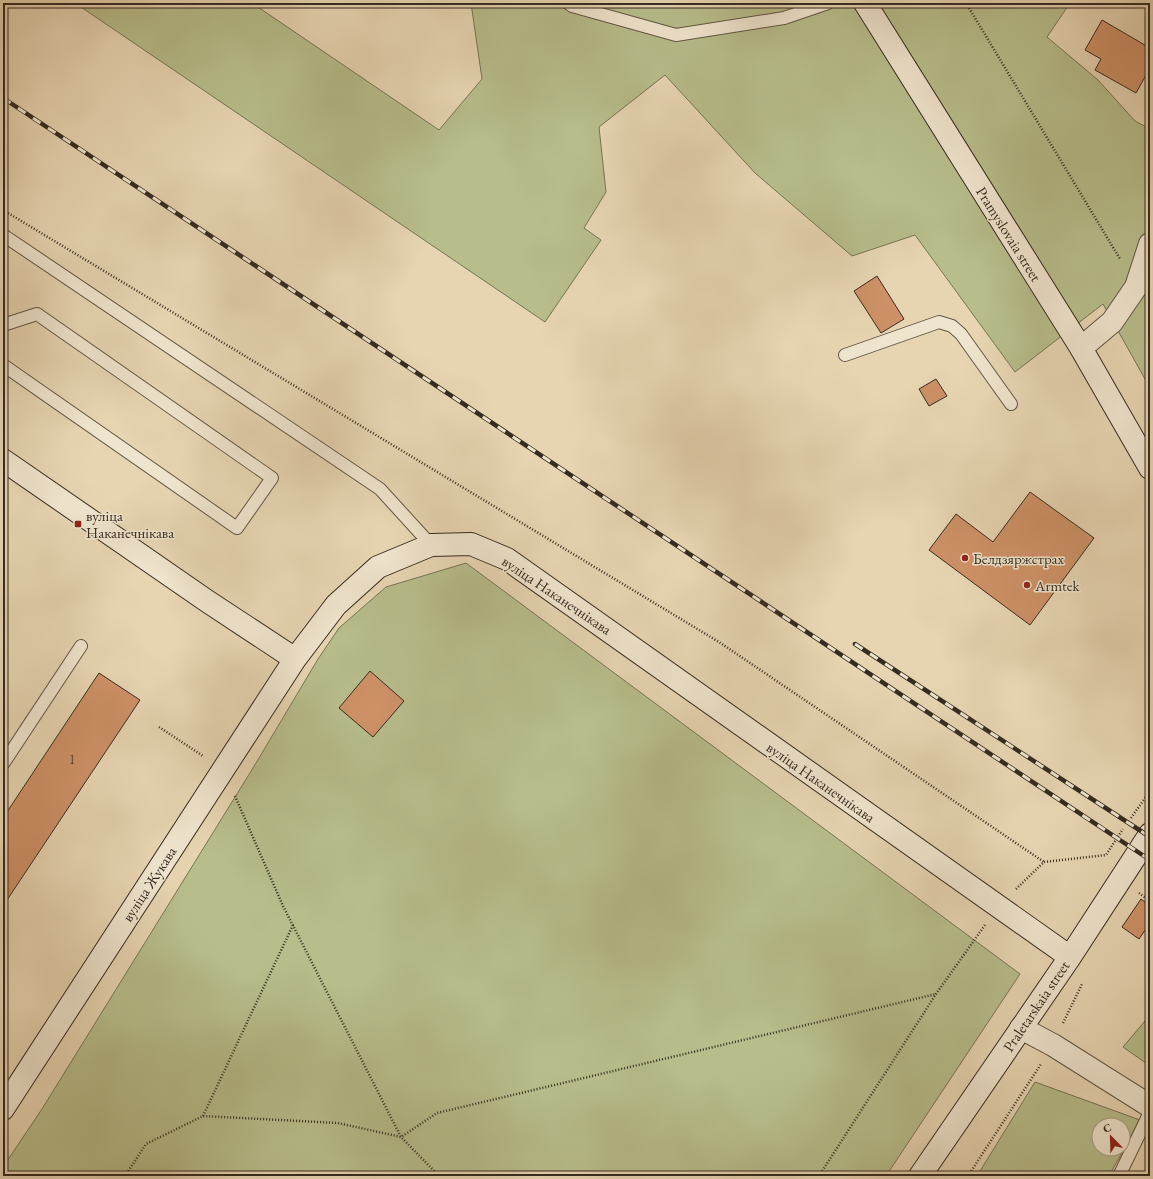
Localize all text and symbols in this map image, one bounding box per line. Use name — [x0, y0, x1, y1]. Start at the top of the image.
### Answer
street label: Pramyslovaia street — [972, 183, 1046, 285]
place label: вуліца Наканечнікава — [86, 506, 174, 542]
marker: вуліца Наканечнікава — [73, 519, 83, 529]
place label: Белдзяржстрах — [973, 549, 1064, 568]
street label: вуліца Наканечнікава — [499, 551, 615, 639]
marker: Белдзяржстрах — [960, 553, 970, 563]
place label: Armtek — [1034, 576, 1081, 595]
marker: Armtek — [1022, 580, 1032, 590]
street label: вуліца Наканечнікава — [763, 737, 879, 827]
house number: 1 — [69, 751, 75, 768]
street label: вуліца Жукава — [118, 843, 180, 925]
street label: Praletarskaia street — [999, 957, 1074, 1055]
north arrow — [1091, 1117, 1131, 1157]
text: С — [1101, 1120, 1114, 1136]

